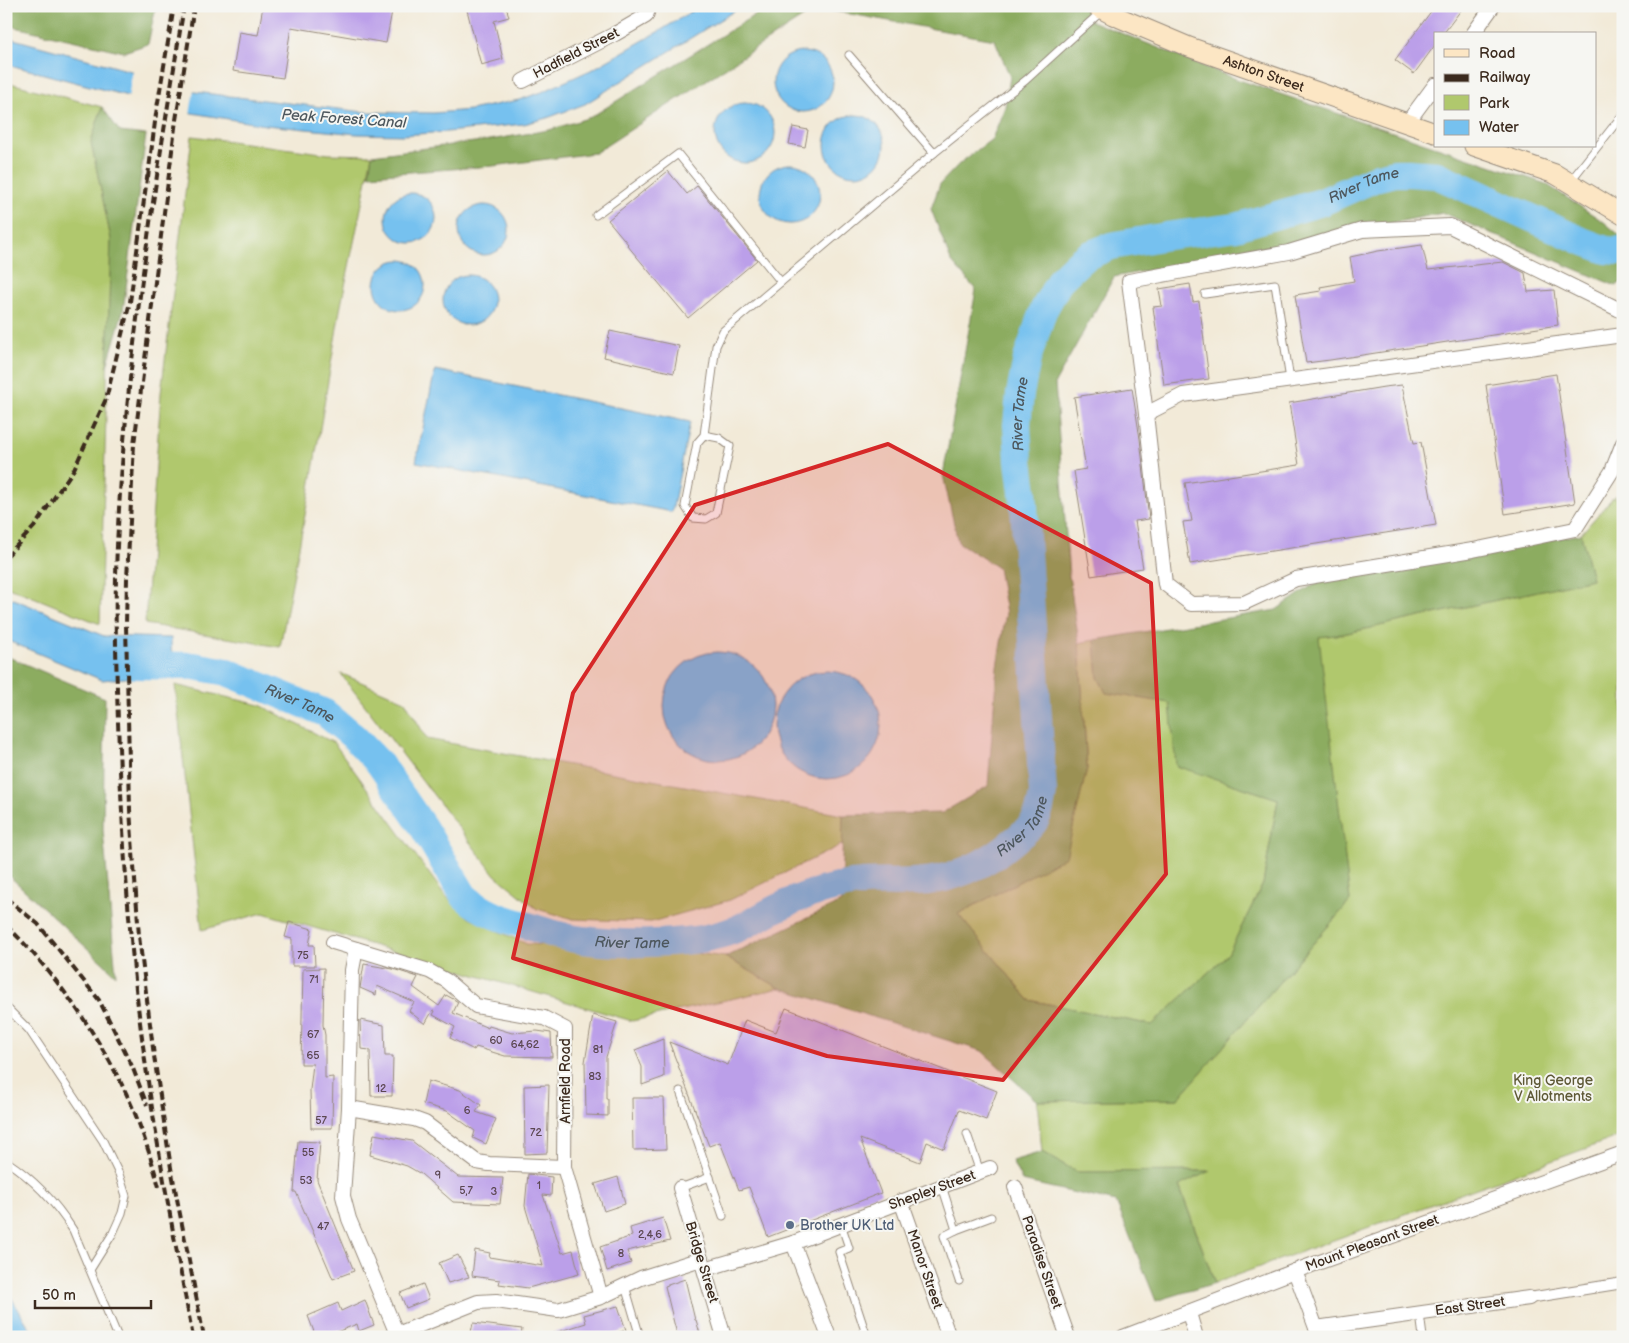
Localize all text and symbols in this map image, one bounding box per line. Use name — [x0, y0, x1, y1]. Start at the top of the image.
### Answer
street label: Hadfield Street — [530, 24, 622, 82]
legend — [1434, 32, 1596, 148]
text: Road — [1479, 44, 1515, 63]
street label: Ashton Street — [1221, 51, 1307, 95]
text: Railway — [1479, 68, 1530, 87]
text: Park — [1479, 94, 1510, 113]
water label: Peak Forest Canal — [281, 105, 408, 133]
text: Water — [1479, 118, 1519, 137]
water label: River Tame — [1325, 163, 1401, 208]
water label: River Tame — [1007, 375, 1033, 452]
water label: River Tame — [262, 679, 340, 727]
water label: River Tame — [992, 794, 1052, 861]
water label: River Tame — [594, 932, 671, 953]
house number: 75 — [297, 949, 309, 962]
house number: 71 — [309, 973, 319, 986]
house number: 67 — [307, 1028, 320, 1041]
house number: 60 — [489, 1034, 503, 1047]
house number: 64,62 — [511, 1038, 540, 1051]
street label: Arnfield Road — [557, 1038, 574, 1124]
house number: 81 — [593, 1043, 603, 1056]
house number: 65 — [306, 1049, 320, 1062]
house number: 83 — [588, 1070, 602, 1083]
park label: King George V Allotments — [1513, 1072, 1593, 1105]
house number: 12 — [376, 1082, 387, 1095]
house number: 6 — [464, 1104, 471, 1117]
house number: 57 — [315, 1114, 327, 1127]
house number: 72 — [530, 1126, 542, 1139]
house number: 55 — [302, 1146, 314, 1159]
street label: Shepley Street — [886, 1166, 978, 1214]
house number: 9 — [435, 1169, 441, 1182]
house number: 53 — [299, 1174, 313, 1187]
house number: 1 — [537, 1179, 541, 1192]
house number: 5,7 — [459, 1184, 473, 1197]
house number: 3 — [491, 1185, 498, 1198]
street label: Mount Pleasant Street — [1303, 1211, 1442, 1275]
street label: Paradise Street — [1018, 1213, 1066, 1311]
place label: Brother UK Ltd — [800, 1217, 894, 1234]
street label: Bridge Street — [682, 1219, 723, 1305]
marker: Brother UK Ltd — [784, 1219, 796, 1231]
house number: 47 — [317, 1220, 330, 1233]
street label: Manor Street — [903, 1227, 947, 1312]
house number: 2,4,6 — [638, 1228, 662, 1241]
house number: 8 — [618, 1247, 624, 1260]
scale bar — [35, 1278, 151, 1310]
text: 50 m — [42, 1286, 76, 1305]
street label: East Street — [1434, 1293, 1507, 1319]

